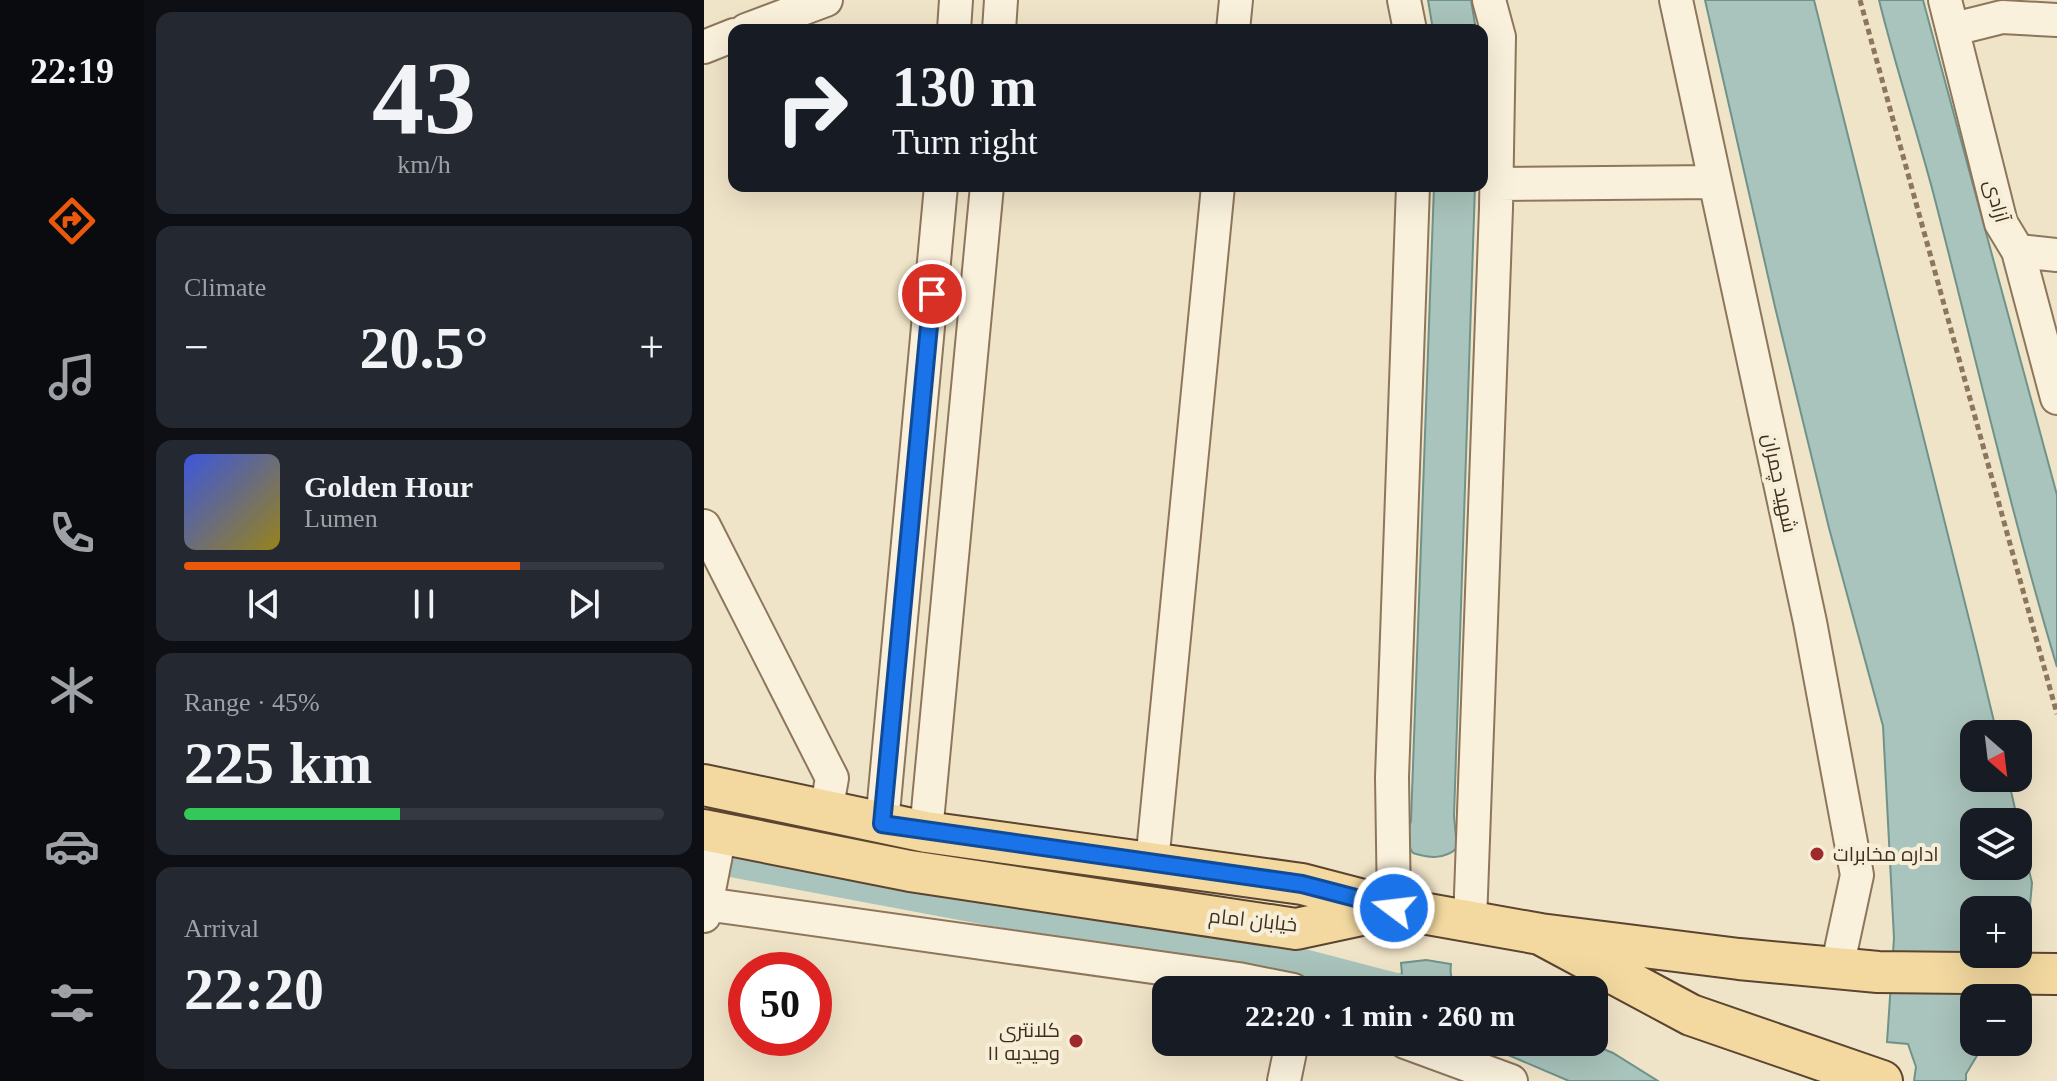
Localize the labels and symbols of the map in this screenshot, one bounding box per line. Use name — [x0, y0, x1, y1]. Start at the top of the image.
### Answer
street label: آزادی — [1978, 177, 2014, 226]
pin — [898, 260, 966, 328]
street label: شهید چمران — [1757, 431, 1801, 535]
north arrow — [1960, 720, 2032, 792]
place label: اداره مخابرات — [1833, 843, 1939, 866]
marker: اداره مخابرات — [1808, 845, 1826, 863]
position arrow — [1352, 866, 1436, 950]
street label: خیابان امام — [1207, 904, 1298, 939]
speed limit sign: 50 — [728, 952, 832, 1056]
place label: کلانتری ۱۱ وحیدیه — [987, 1019, 1060, 1065]
marker: کلانتری ۱۱ وحیدیه — [1067, 1032, 1085, 1050]

